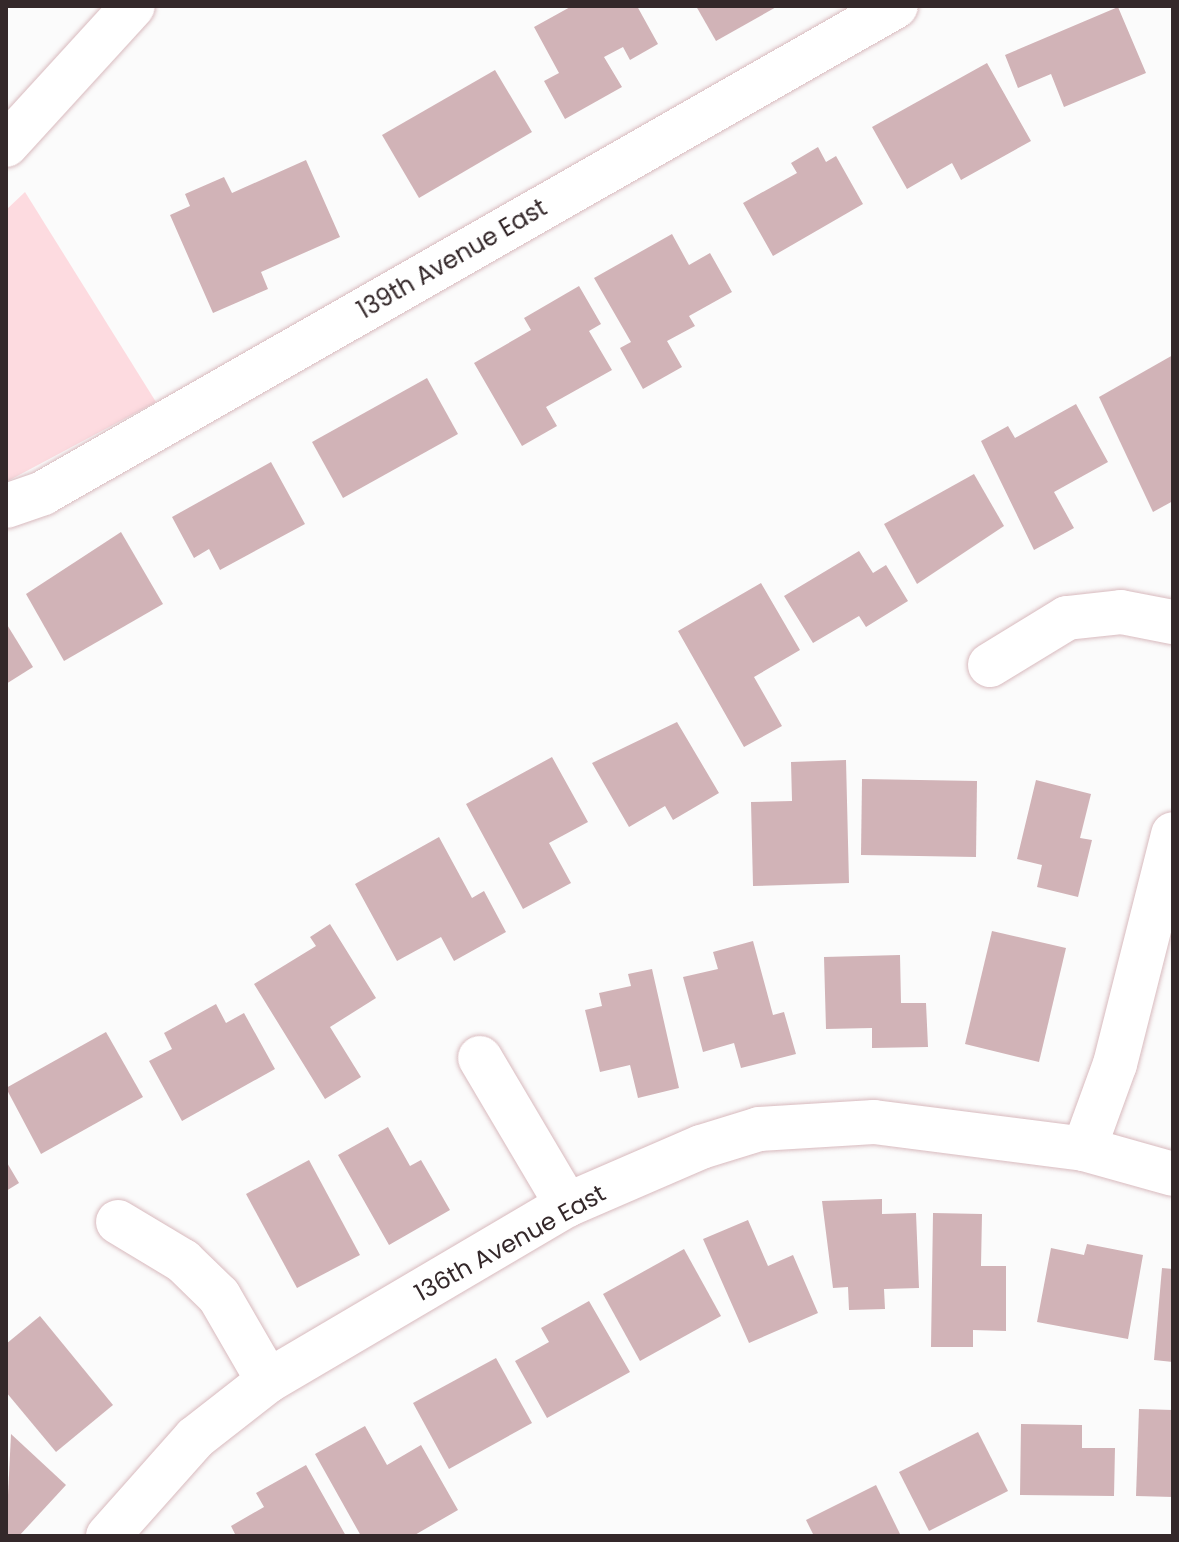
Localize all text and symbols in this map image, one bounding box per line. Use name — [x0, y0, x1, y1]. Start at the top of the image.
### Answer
street label: 139th Avenue East — [352, 193, 552, 325]
street label: 136th Avenue East — [409, 1179, 611, 1307]

